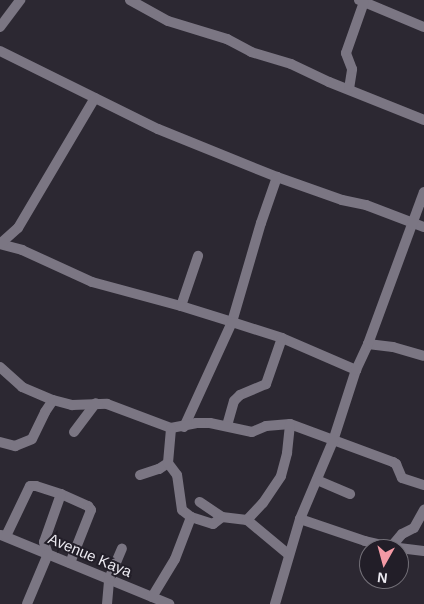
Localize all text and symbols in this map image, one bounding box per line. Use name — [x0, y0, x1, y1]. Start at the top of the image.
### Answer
street label: Avenue Kaya — [46, 529, 134, 581]
north arrow — [359, 539, 409, 589]
text: N — [376, 569, 388, 586]

